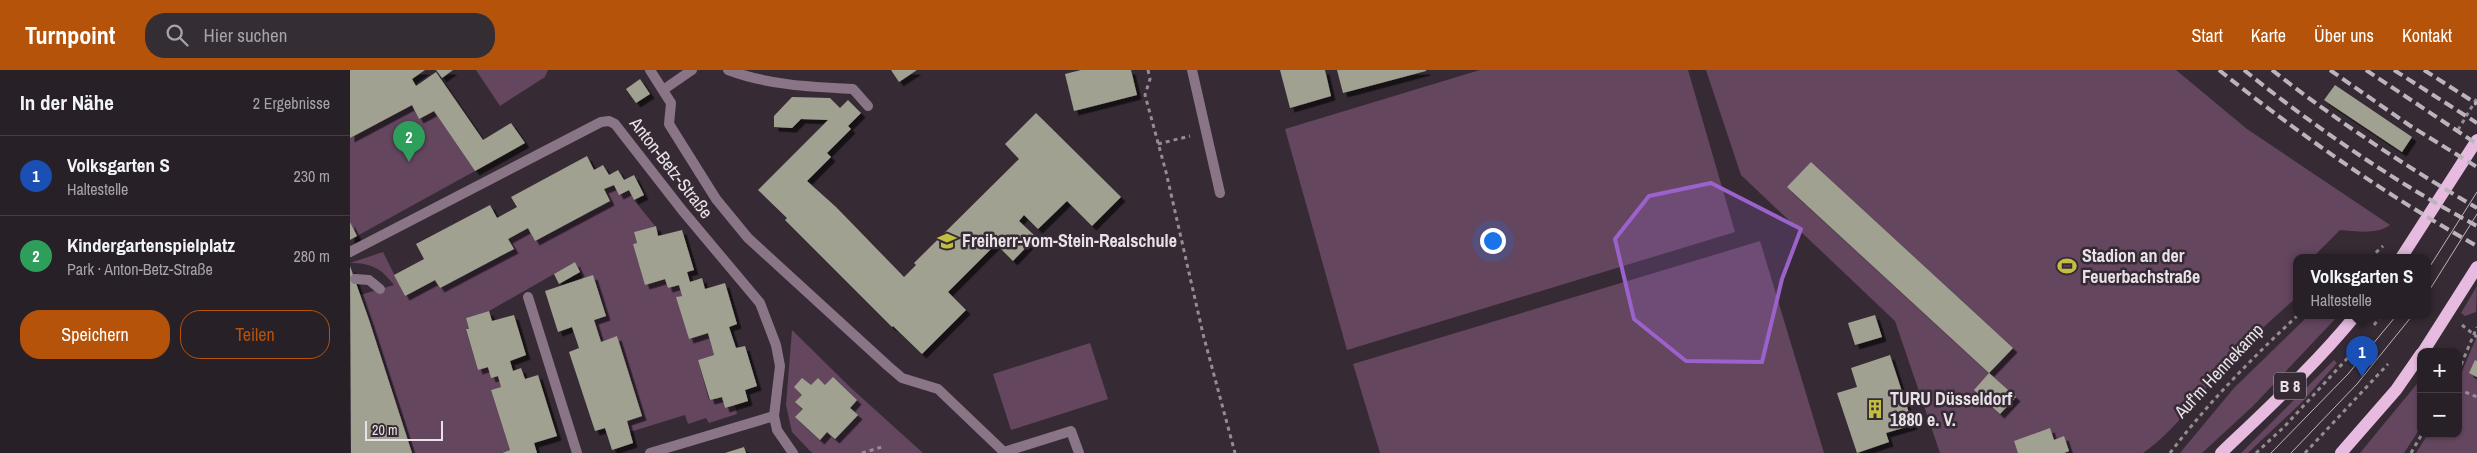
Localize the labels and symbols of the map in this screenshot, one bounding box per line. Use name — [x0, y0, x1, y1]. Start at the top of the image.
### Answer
street label: Anton-Betz-Straße — [623, 111, 719, 224]
pin: 2 — [393, 121, 425, 162]
place label: Freiherr-vom-Stein-Realschule — [962, 228, 1177, 253]
your location — [1480, 228, 1506, 254]
school or university icon: Freiherr-vom-Stein-Realschule — [936, 230, 958, 252]
place label: Stadion an der Feuerbachstraße — [2082, 243, 2200, 289]
sports icon: Stadion an der Feuerbachstraße — [2056, 255, 2078, 277]
street label: Auf'm Hennekamp — [2168, 318, 2269, 424]
pin: 1 — [2346, 336, 2378, 377]
road number: B 8 — [2274, 372, 2306, 400]
place label: TURU Düsseldorf 1880 e. V. — [1890, 386, 2012, 432]
building icon: TURU Düsseldorf 1880 e. V. — [1864, 398, 1886, 420]
scale bar — [365, 418, 442, 441]

